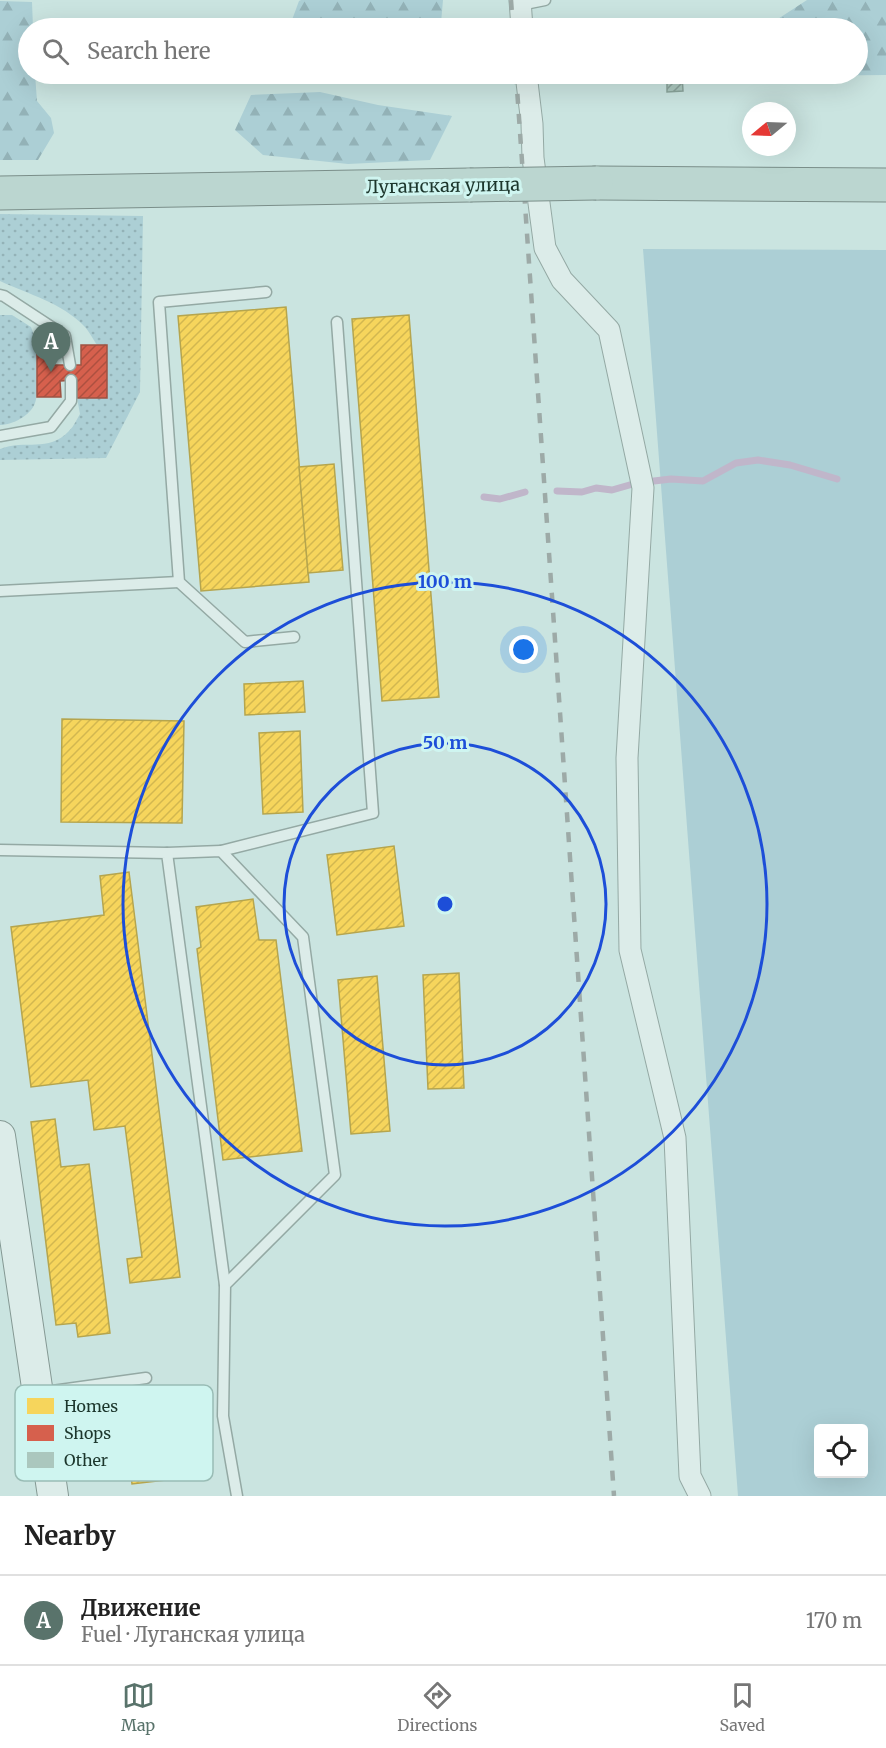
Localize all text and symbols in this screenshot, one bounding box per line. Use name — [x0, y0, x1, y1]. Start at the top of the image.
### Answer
search box — [18, 18, 868, 84]
icon: search — [39, 35, 72, 68]
text: Search here — [87, 37, 210, 65]
north arrow — [742, 102, 796, 156]
street label: Луганская улица — [366, 173, 521, 198]
pin: A — [32, 322, 70, 372]
text: 100 m — [418, 570, 472, 593]
your location — [509, 635, 538, 664]
text: 50 m — [423, 731, 467, 754]
centre of rings — [435, 894, 455, 914]
legend — [15, 1385, 213, 1481]
text: Homes — [64, 1396, 118, 1416]
text: Shops — [64, 1423, 111, 1443]
map controls — [814, 1424, 868, 1478]
button: locate — [814, 1424, 868, 1478]
text: Other — [64, 1450, 108, 1470]
text: Nearby — [24, 1519, 116, 1552]
text: Движение — [81, 1594, 201, 1622]
text: A — [36, 1608, 51, 1633]
text: 170 m — [806, 1608, 862, 1633]
text: Fuel · Луганская улица — [81, 1622, 305, 1647]
tab: Map — [121, 1679, 155, 1735]
tab: Directions — [397, 1679, 477, 1735]
tab: Saved — [720, 1679, 765, 1735]

